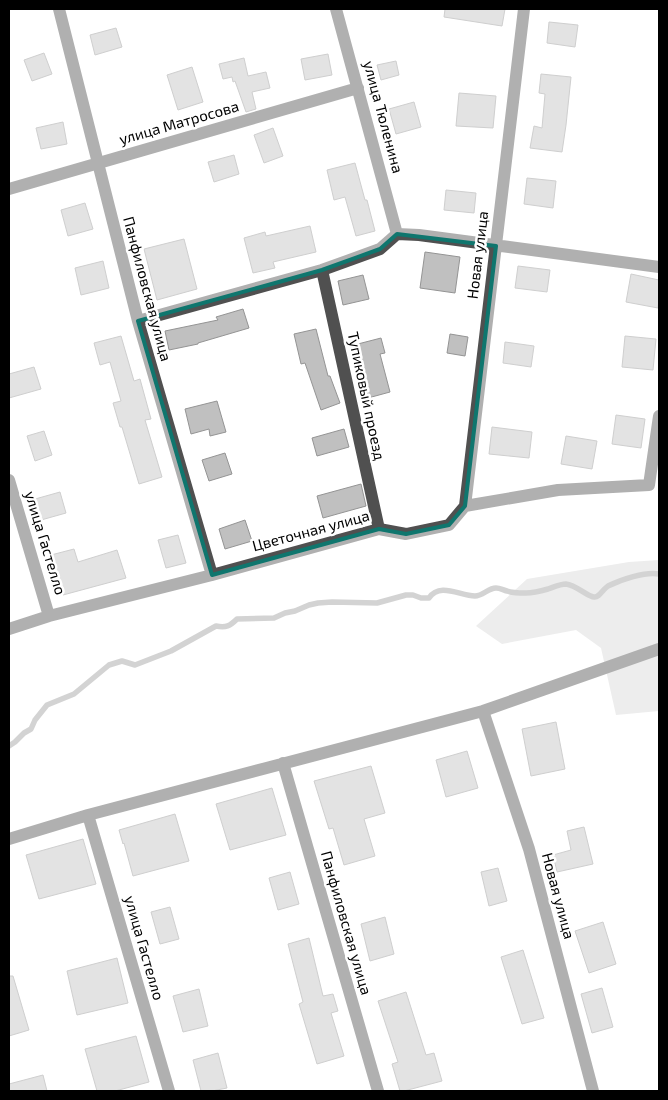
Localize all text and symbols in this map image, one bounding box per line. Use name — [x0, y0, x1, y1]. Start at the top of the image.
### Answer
street label: улица Тюленина — [359, 59, 408, 175]
street label: улица Матросова — [117, 96, 241, 149]
street label: Новая улица — [463, 210, 492, 300]
street label: Панфиловская улица — [119, 214, 176, 363]
street label: Тупиковый проезд — [344, 330, 389, 462]
street label: улица Гастелло — [21, 489, 70, 597]
street label: Цветочная улица — [250, 506, 372, 555]
street label: Панфиловская улица — [317, 849, 376, 997]
street label: Новая улица — [538, 851, 579, 941]
street label: улица Гастелло — [121, 893, 168, 1002]

